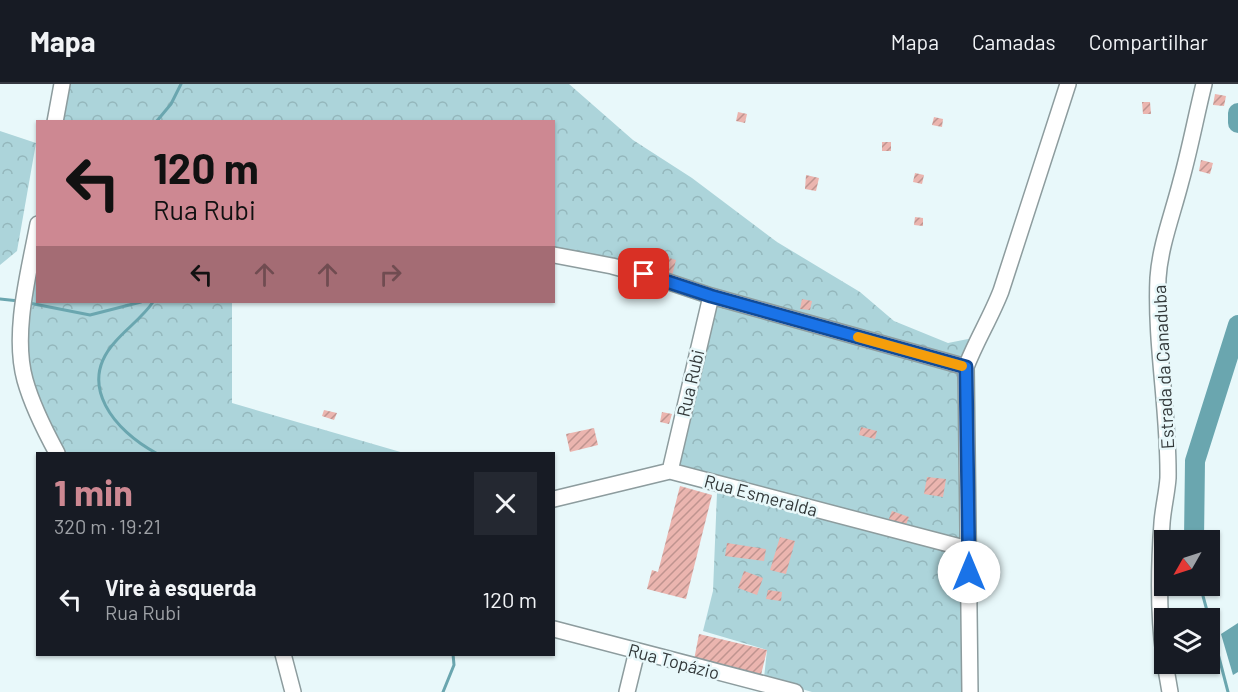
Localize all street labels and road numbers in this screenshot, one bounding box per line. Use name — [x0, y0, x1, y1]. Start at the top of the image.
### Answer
street label: Estrada da Canaduba — [1148, 284, 1178, 450]
street label: Rua Rubi — [672, 347, 708, 419]
street label: Rua Esmeralda — [702, 469, 820, 521]
street label: Rua Topázio — [626, 638, 722, 684]

